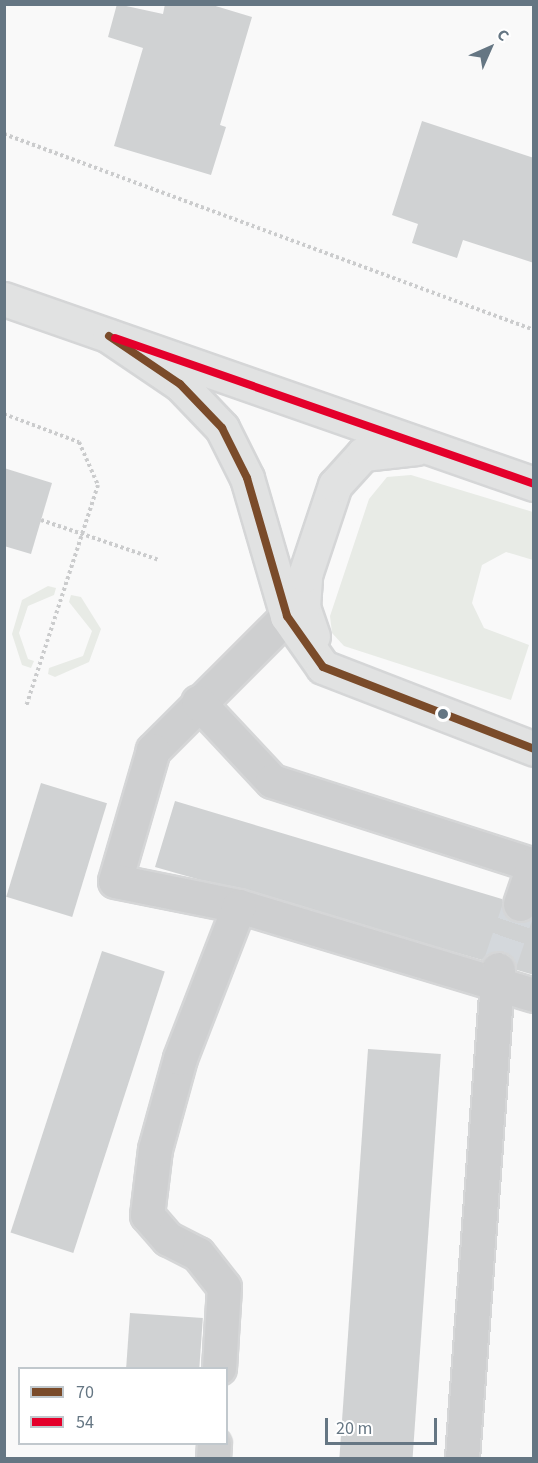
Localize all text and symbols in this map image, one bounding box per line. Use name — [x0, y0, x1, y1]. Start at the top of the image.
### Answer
north arrow — [460, 18, 520, 78]
text: С — [492, 24, 514, 46]
unlabelled marker — [437, 708, 449, 720]
legend — [18, 1367, 228, 1445]
text: 70 — [76, 1380, 94, 1405]
scale bar — [328, 1406, 440, 1444]
text: 54 — [76, 1410, 94, 1435]
text: 20 m — [336, 1416, 372, 1441]

